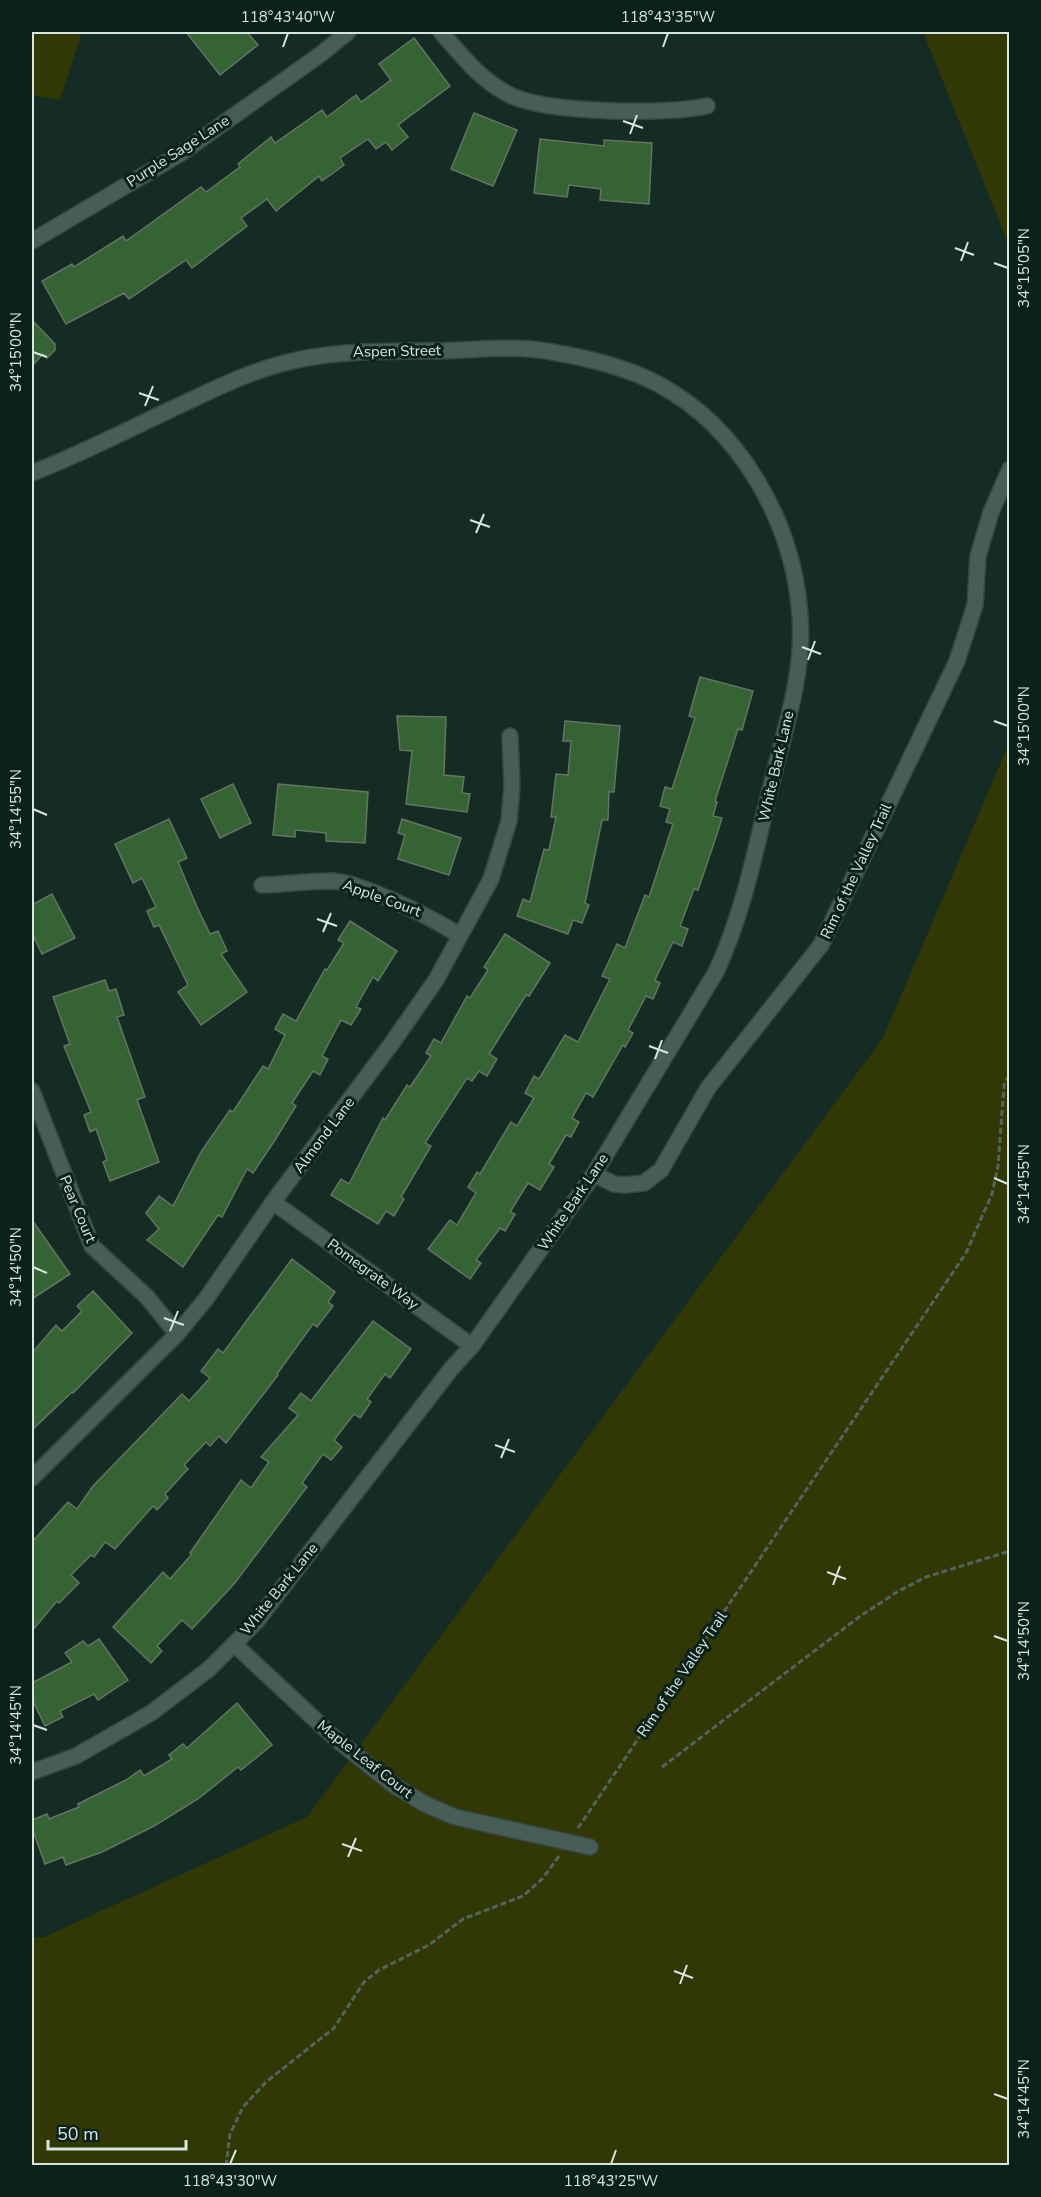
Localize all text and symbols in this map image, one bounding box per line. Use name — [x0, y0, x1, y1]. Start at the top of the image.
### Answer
text: 118°43'40"W — [241, 7, 336, 27]
text: 118°43'35"W — [621, 7, 716, 27]
street label: Purple Sage Lane — [123, 110, 233, 192]
text: 34°15'05"N — [1014, 228, 1034, 308]
text: 34°15'00"N — [6, 312, 26, 392]
street label: Aspen Street — [353, 340, 442, 362]
text: 34°15'00"N — [1014, 686, 1034, 766]
street label: White Bark Lane — [754, 709, 798, 823]
text: 34°14'55"N — [6, 769, 26, 849]
street label: Rim of the Valley Trail — [816, 799, 896, 942]
street label: Apple Court — [340, 875, 425, 922]
street label: Almond Lane — [289, 1093, 359, 1177]
text: 34°14'55"N — [1014, 1144, 1034, 1224]
street label: White Bark Lane — [533, 1150, 613, 1254]
street label: Pear Court — [55, 1172, 101, 1247]
text: 34°14'50"N — [6, 1227, 26, 1307]
street label: Pomegrate Way — [323, 1234, 423, 1314]
street label: White Bark Lane — [236, 1539, 322, 1639]
text: 34°14'50"N — [1014, 1601, 1034, 1681]
street label: Rim of the Valley Trail — [632, 1607, 732, 1741]
text: 34°14'45"N — [6, 1685, 26, 1765]
street label: Maple Leaf Court — [313, 1715, 417, 1803]
text: 34°14'45"N — [1014, 2059, 1034, 2139]
scale bar — [48, 2113, 186, 2151]
text: 50 m — [57, 2122, 99, 2146]
text: 118°43'30"W — [183, 2171, 278, 2191]
text: 118°43'25"W — [564, 2171, 659, 2191]

